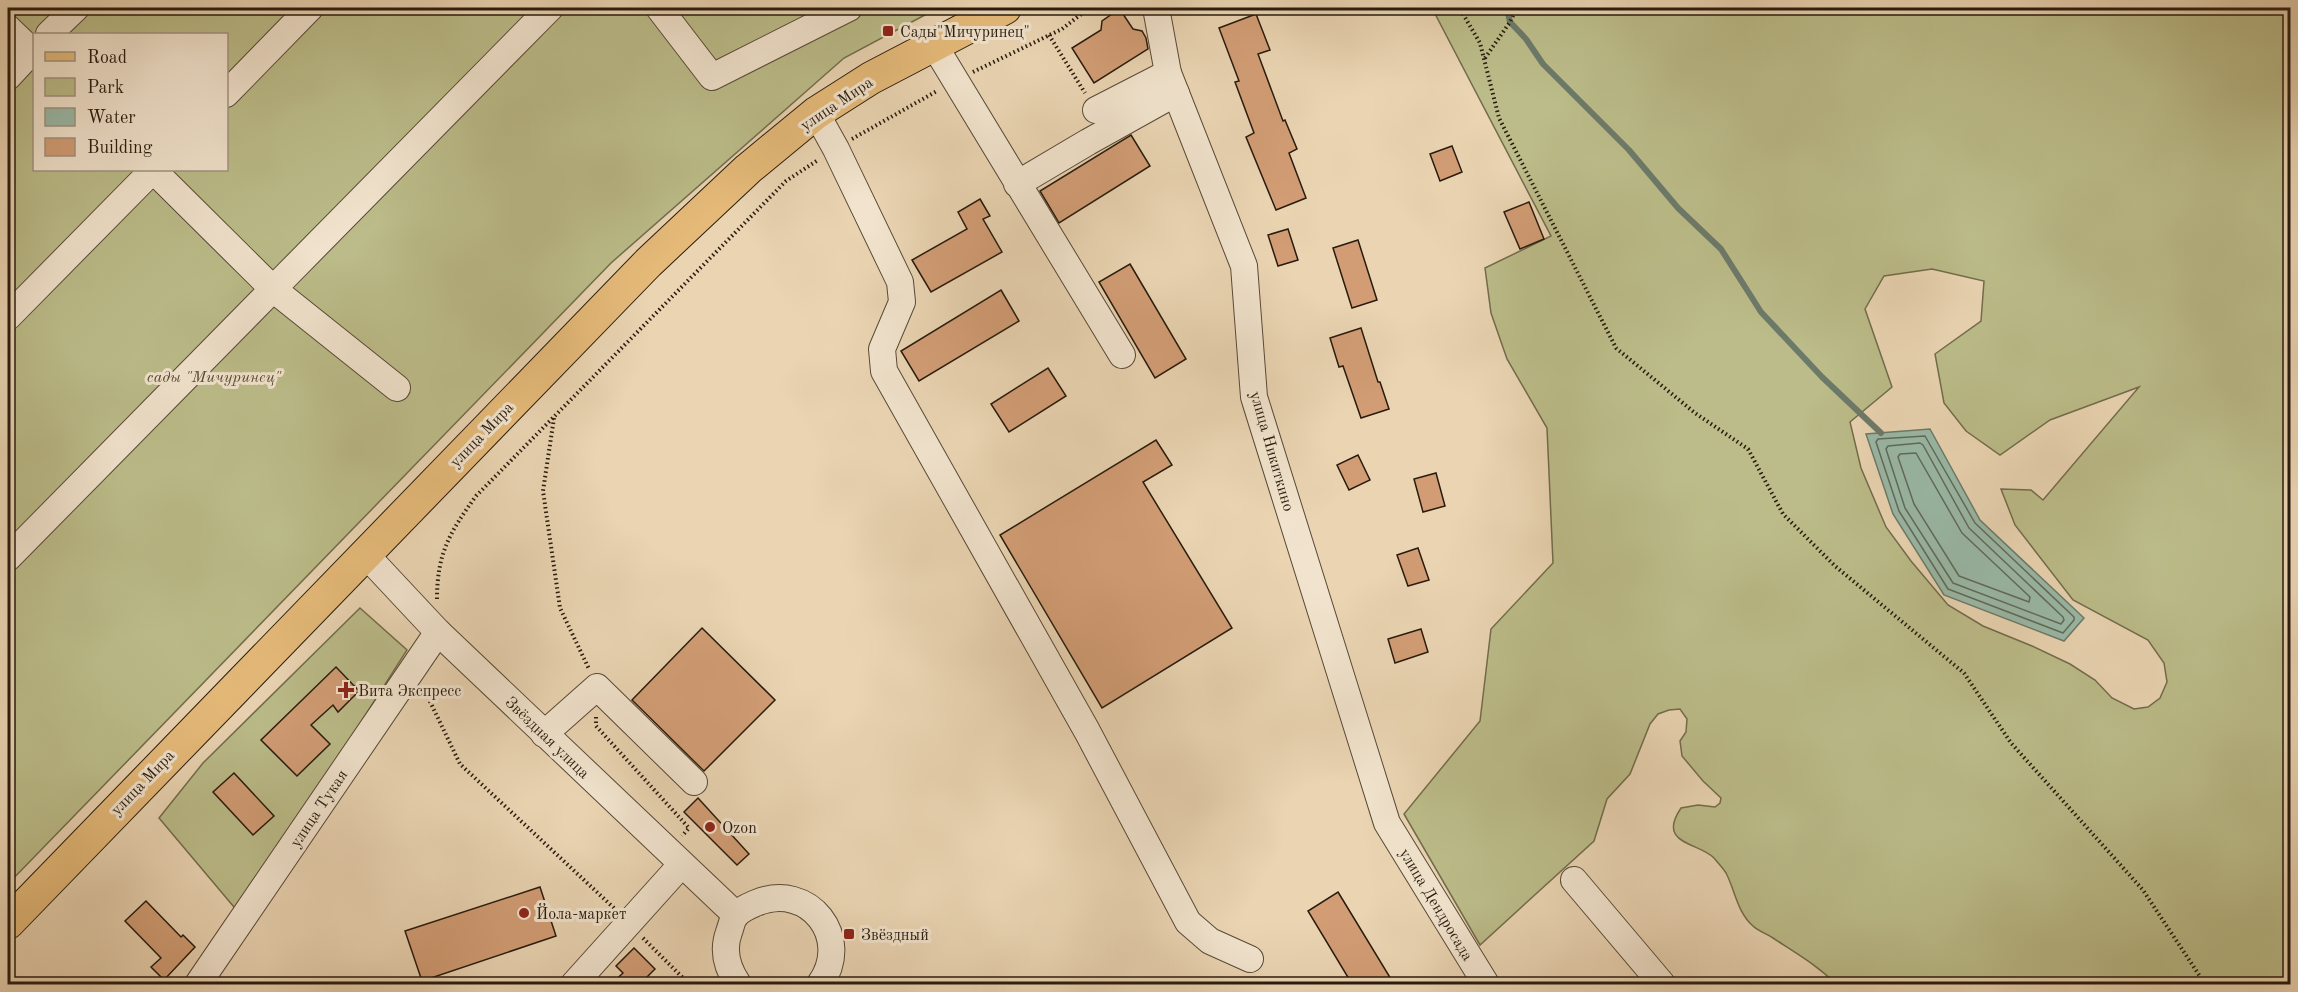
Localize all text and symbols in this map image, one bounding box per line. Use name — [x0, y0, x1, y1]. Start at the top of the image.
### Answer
marker: Сады"Мичуринец" — [881, 24, 895, 38]
place label: Сады"Мичуринец" — [900, 25, 1030, 41]
legend — [33, 33, 228, 171]
text: Road — [87, 49, 127, 67]
street label: улица Мира — [798, 75, 876, 135]
text: Park — [87, 79, 124, 97]
text: Water — [87, 109, 136, 127]
text: Building — [87, 139, 153, 157]
park label: сады "Мичуринец" — [147, 370, 282, 386]
street label: улица Никиткино — [1246, 390, 1296, 513]
street label: улица Мира — [448, 400, 517, 471]
marker: Вита Экспресс — [339, 683, 353, 697]
place label: Вита Экспресс — [358, 684, 461, 700]
street label: Звёздная улица — [501, 694, 592, 783]
street label: улица Мира — [109, 748, 178, 819]
street label: улица Тукая — [288, 768, 351, 851]
marker: Ozon — [703, 820, 717, 834]
place label: Ozon — [722, 821, 757, 837]
street label: улица Дендросада — [1395, 846, 1475, 964]
place label: Йола-маркет — [536, 903, 627, 923]
marker: Йола-маркет — [517, 906, 531, 920]
marker: Звёздный — [842, 927, 856, 941]
place label: Звёздный — [861, 928, 929, 944]

